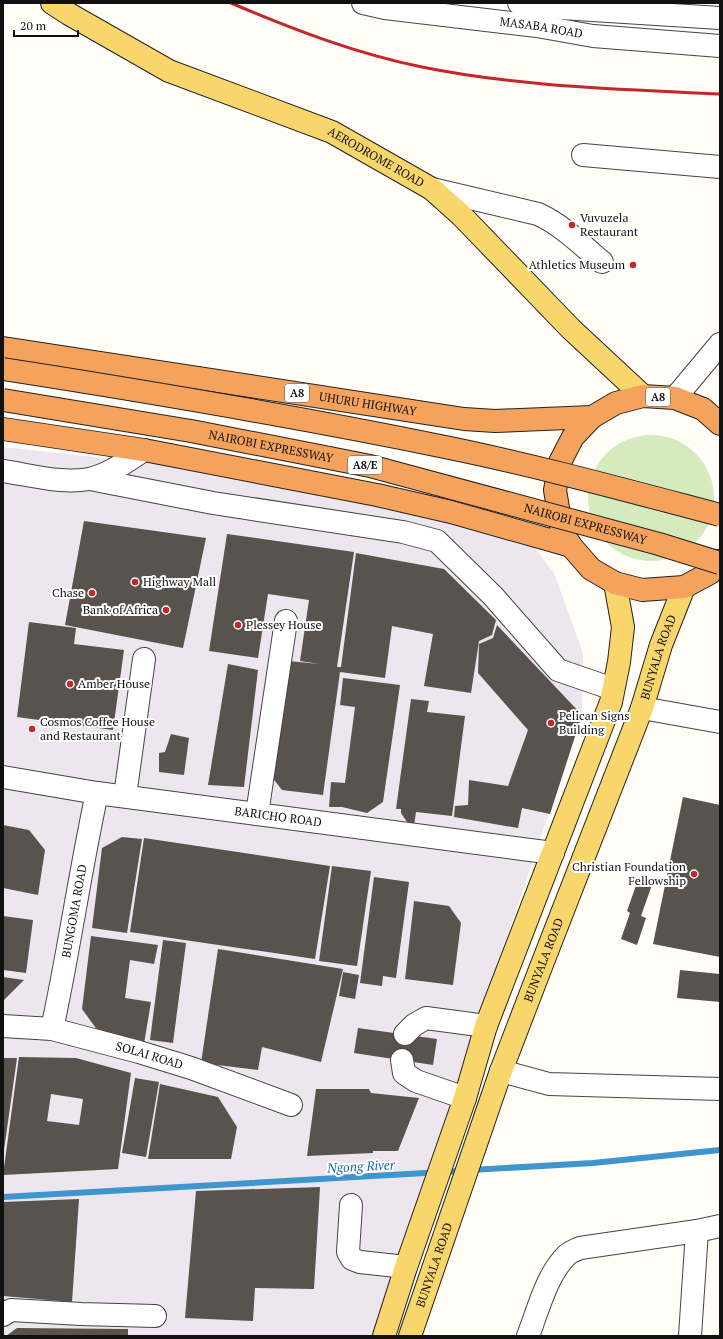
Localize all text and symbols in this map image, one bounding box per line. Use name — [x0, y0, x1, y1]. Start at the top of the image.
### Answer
scale bar — [14, 12, 78, 38]
street label: MASABA ROAD — [499, 14, 584, 41]
text: 20 m — [20, 18, 47, 33]
street label: AERODROME ROAD — [325, 123, 427, 190]
place label: Vuvuzela Restaurant — [580, 210, 639, 239]
marker: Vuvuzela Restaurant — [567, 220, 577, 230]
place label: Athletics Museum — [529, 257, 626, 272]
marker: Athletics Museum — [628, 260, 638, 270]
road number: A8 — [285, 384, 309, 402]
road number: A8 — [646, 388, 670, 406]
street label: UHURU HIGHWAY — [318, 389, 418, 419]
street label: NAIROBI EXPRESSWAY — [207, 427, 335, 466]
road number: A8/E — [348, 456, 382, 474]
street label: NAIROBI EXPRESSWAY — [522, 500, 649, 547]
place label: Highway Mall — [143, 574, 217, 589]
marker: Highway Mall — [130, 577, 140, 587]
place label: Chase — [52, 585, 84, 600]
marker: Chase — [87, 588, 97, 598]
place label: Bank of Africa — [83, 602, 158, 617]
marker: Bank of Africa — [161, 605, 171, 615]
street label: BUNYALA ROAD — [637, 612, 679, 701]
place label: Plessey House — [246, 617, 321, 632]
marker: Plessey House — [233, 620, 243, 630]
place label: Amber House — [78, 676, 150, 691]
marker: Amber House — [65, 679, 75, 689]
place label: Pelican Signs Building — [559, 708, 629, 737]
place label: Cosmos Coffee House and Restaurant — [40, 714, 155, 743]
marker: Pelican Signs Building — [546, 718, 556, 728]
marker: Cosmos Coffee House and Restaurant — [27, 724, 37, 734]
street label: BARICHO ROAD — [234, 803, 323, 830]
place label: Christian Foundation Fellowship — [572, 859, 686, 888]
street label: BUNGOMA ROAD — [58, 863, 90, 959]
marker: Christian Foundation Fellowship — [689, 869, 699, 879]
street label: BUNYALA ROAD — [520, 916, 566, 1004]
street label: SOLAI ROAD — [114, 1038, 185, 1072]
water label: Ngong River — [326, 1155, 396, 1177]
street label: BUNYALA ROAD — [412, 1220, 455, 1309]

